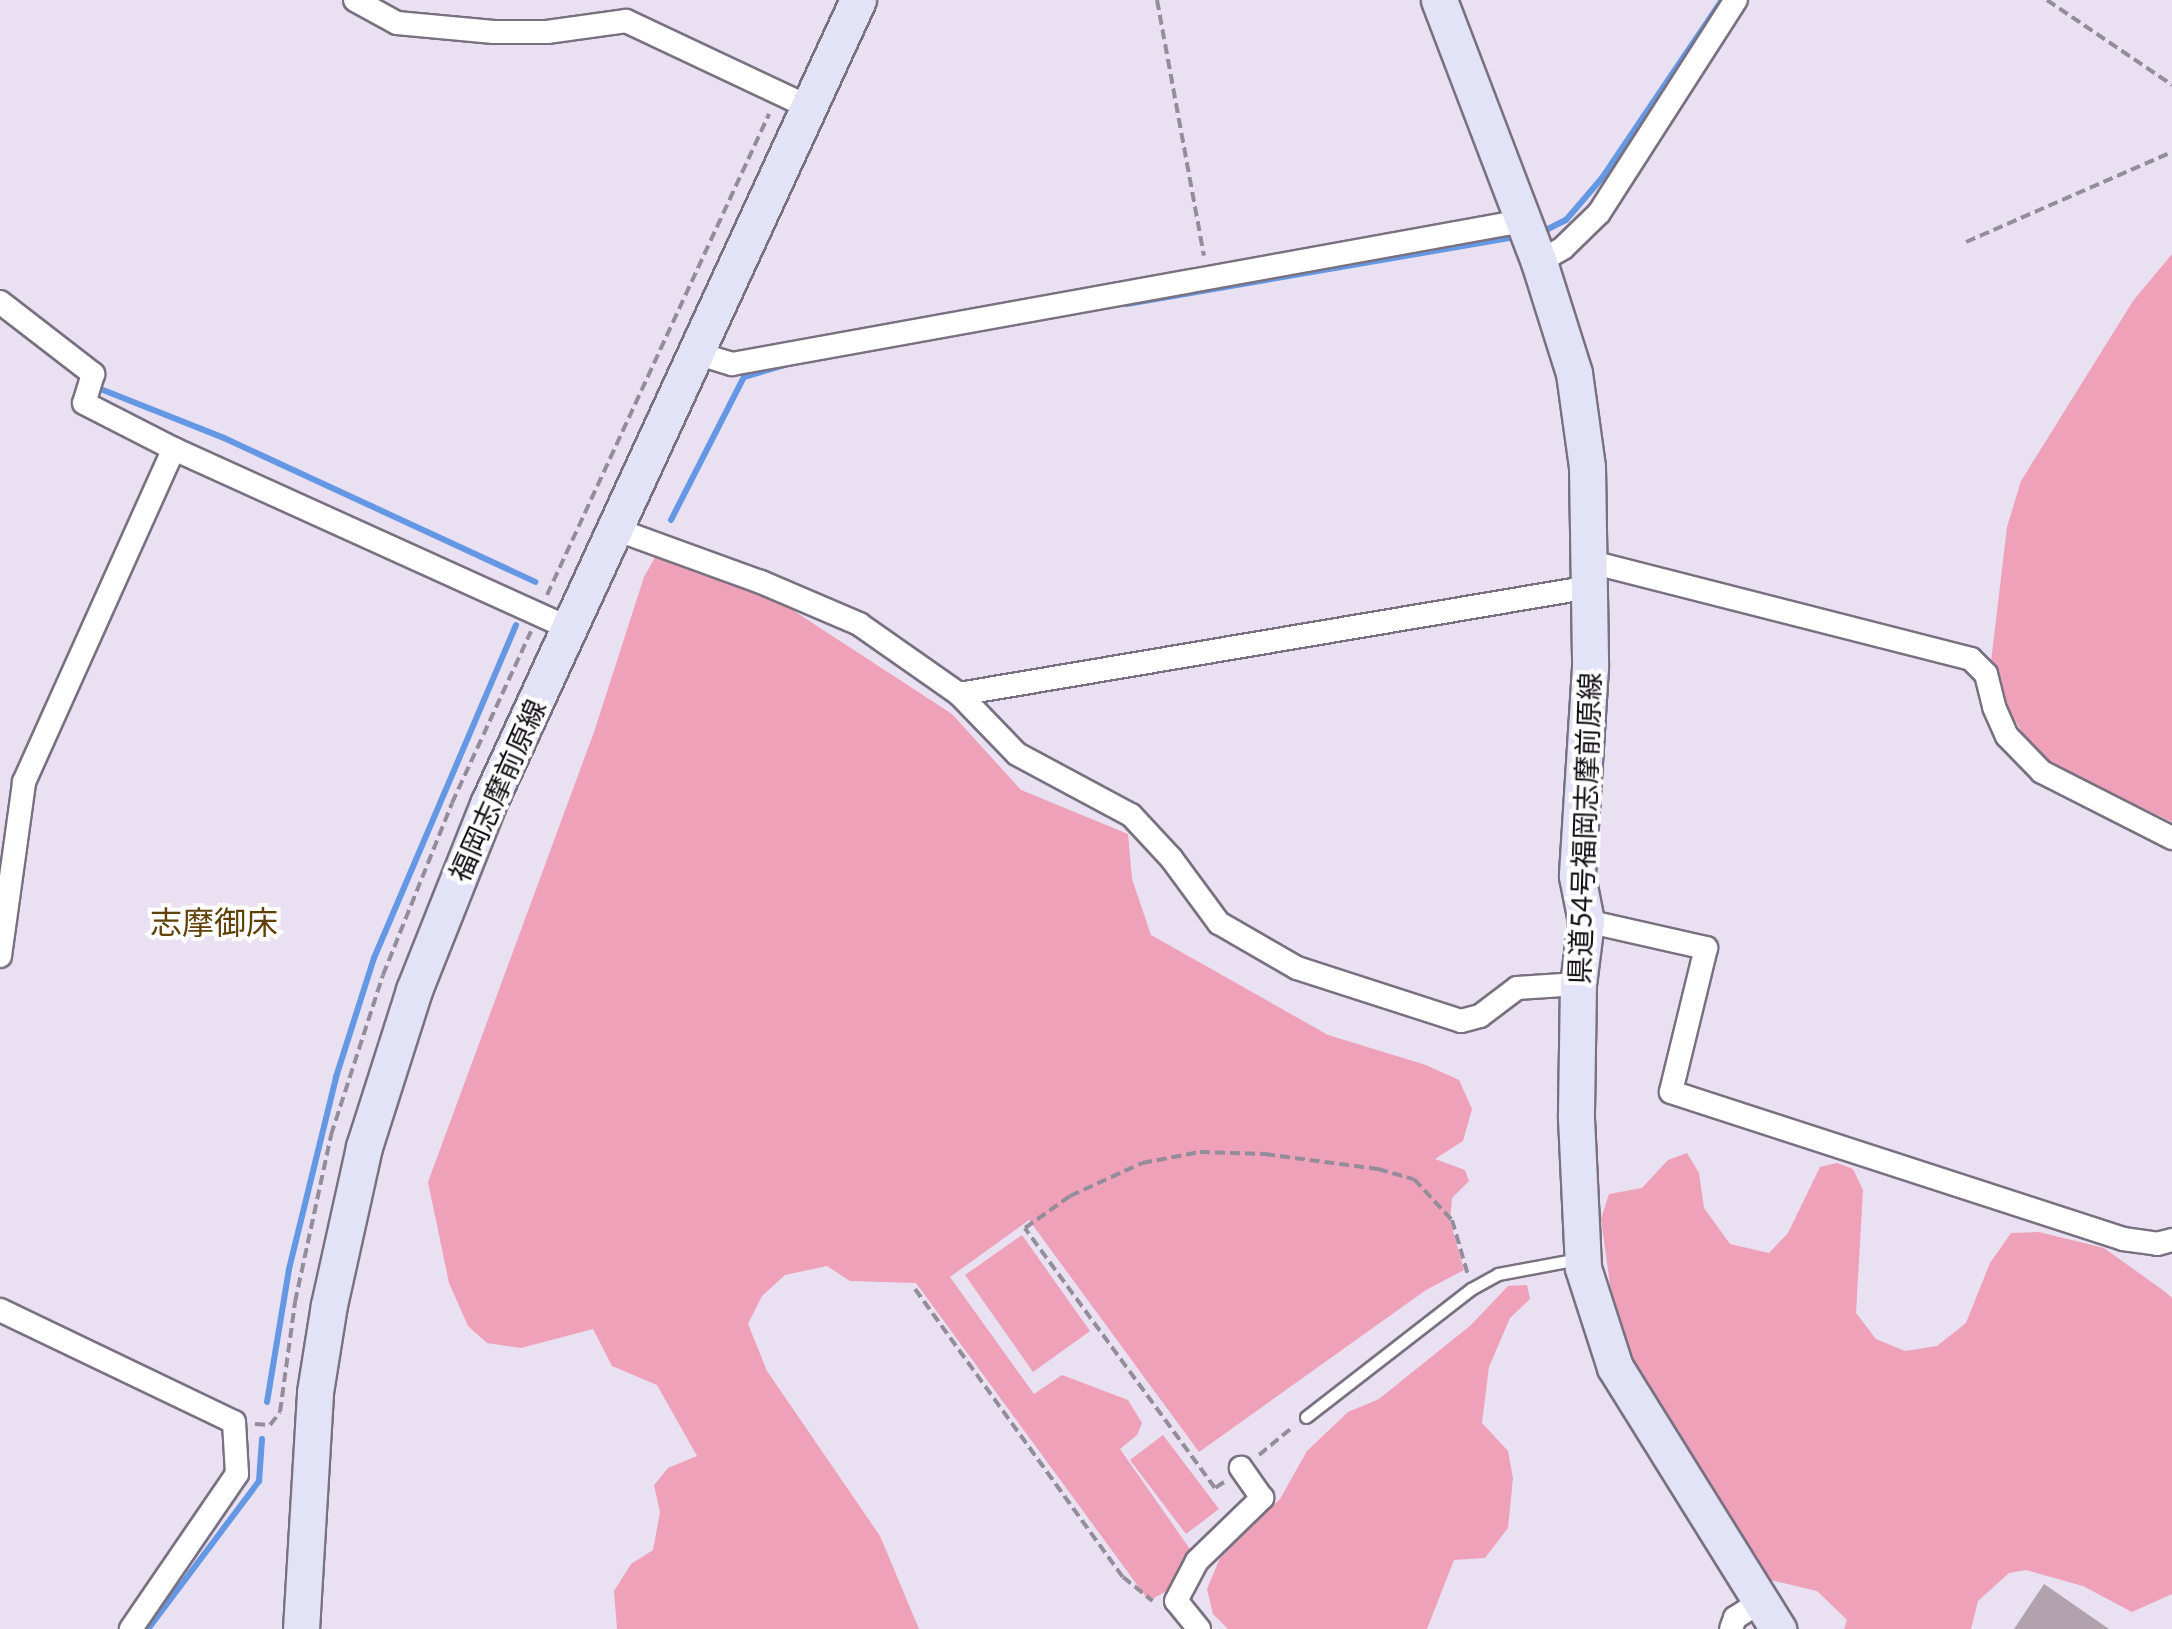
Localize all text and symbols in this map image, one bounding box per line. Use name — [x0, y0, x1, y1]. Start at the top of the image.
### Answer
street label: 県道54号福岡志摩前原線 — [1562, 671, 1606, 985]
street label: 福岡志摩前原線 — [442, 694, 552, 886]
district label: 志摩御床 — [150, 903, 278, 941]

